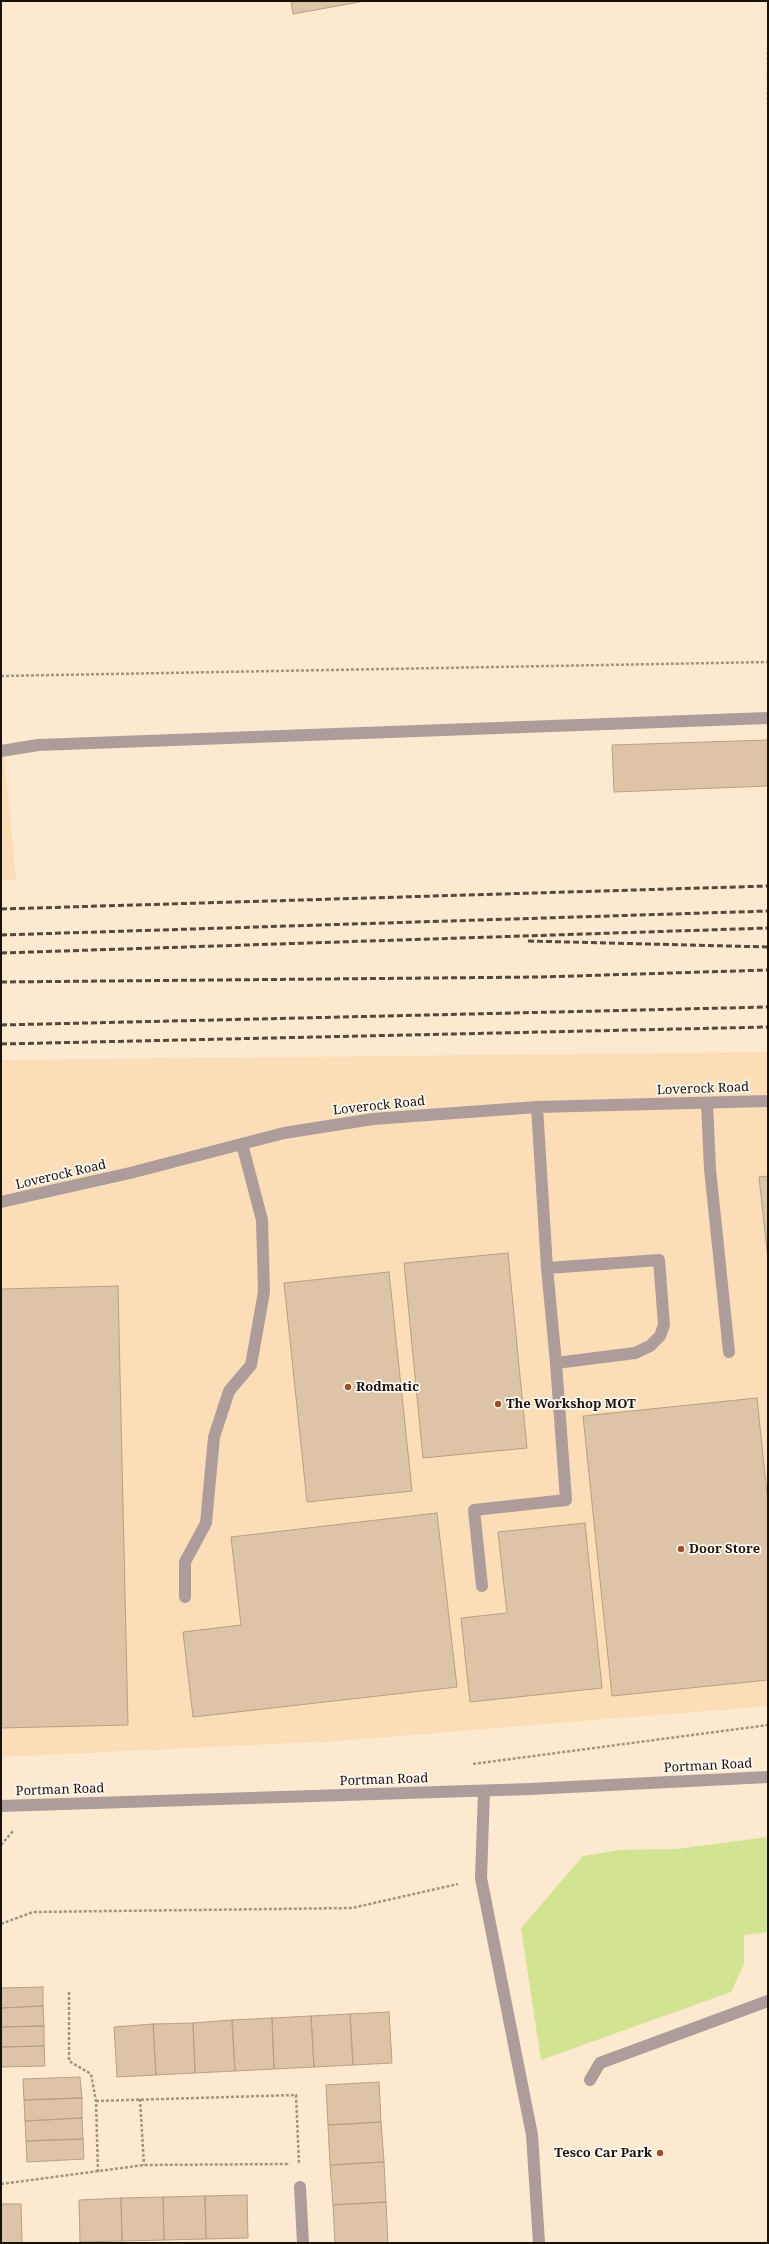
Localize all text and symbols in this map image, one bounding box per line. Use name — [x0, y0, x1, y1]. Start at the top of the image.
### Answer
street label: Loverock Road — [657, 1080, 749, 1098]
street label: Loverock Road — [332, 1093, 426, 1119]
street label: Loverock Road — [14, 1157, 108, 1193]
place label: Rodmatic — [356, 1379, 419, 1395]
marker: Rodmatic — [343, 1382, 353, 1392]
place label: The Workshop MOT — [506, 1396, 636, 1412]
marker: The Workshop MOT — [493, 1399, 503, 1409]
place label: Door Store — [689, 1541, 760, 1557]
marker: Door Store — [676, 1544, 686, 1554]
street label: Portman Road — [663, 1756, 753, 1776]
street label: Portman Road — [339, 1771, 429, 1789]
street label: Portman Road — [15, 1781, 105, 1799]
place label: Tesco Car Park — [554, 2145, 652, 2161]
marker: Tesco Car Park — [655, 2148, 665, 2158]

